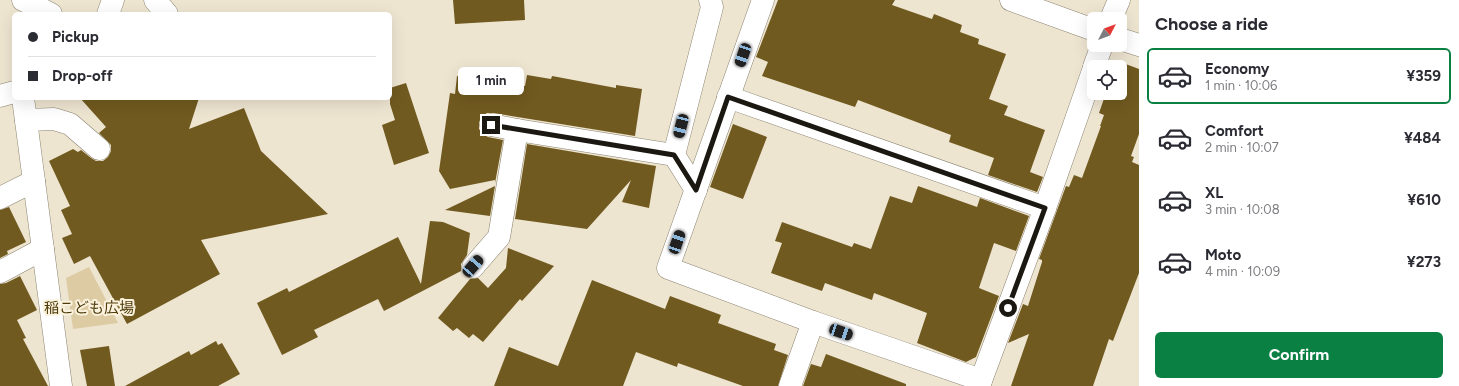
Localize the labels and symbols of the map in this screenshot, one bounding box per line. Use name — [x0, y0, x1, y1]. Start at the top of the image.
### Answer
north arrow — [1087, 12, 1127, 52]
car — [733, 42, 753, 68]
callout: 1 min — [458, 67, 524, 95]
car — [672, 113, 690, 139]
route end — [482, 116, 500, 134]
car — [667, 229, 687, 255]
car — [461, 253, 485, 279]
park label: 稲こども広場 — [44, 299, 134, 317]
route start — [999, 299, 1017, 317]
car — [828, 322, 854, 342]

